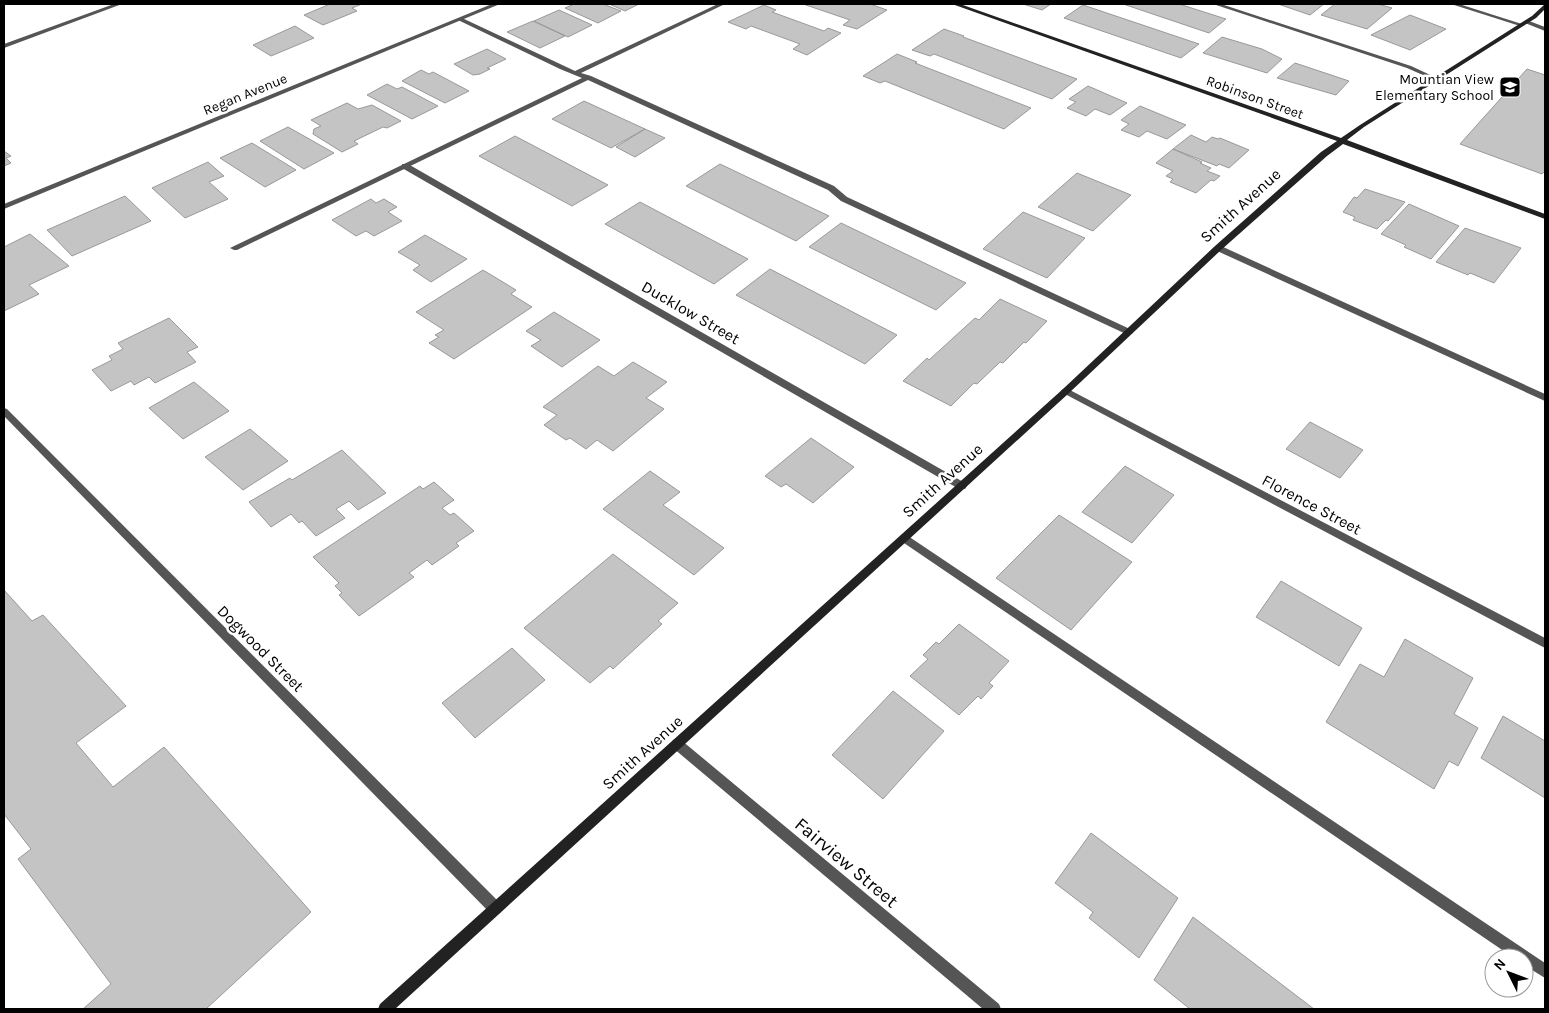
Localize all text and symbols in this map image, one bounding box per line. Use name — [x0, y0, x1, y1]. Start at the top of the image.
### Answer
street label: Regan Avenue — [201, 70, 290, 119]
place label: Mountian View Elementary School — [1375, 71, 1494, 104]
street label: Robinson Street — [1204, 72, 1306, 123]
school or university icon: Mountian View Elementary School — [1498, 75, 1522, 99]
street label: Smith Avenue — [1196, 164, 1284, 246]
street label: Ducklow Street — [638, 277, 743, 348]
street label: Smith Avenue — [898, 439, 986, 521]
street label: Florence Street — [1259, 470, 1365, 539]
street label: Dogwood Street — [213, 601, 308, 696]
street label: Smith Avenue — [598, 711, 686, 793]
street label: Fairview Street — [790, 813, 902, 912]
north arrow — [1484, 948, 1534, 998]
text: N — [1490, 955, 1509, 974]

